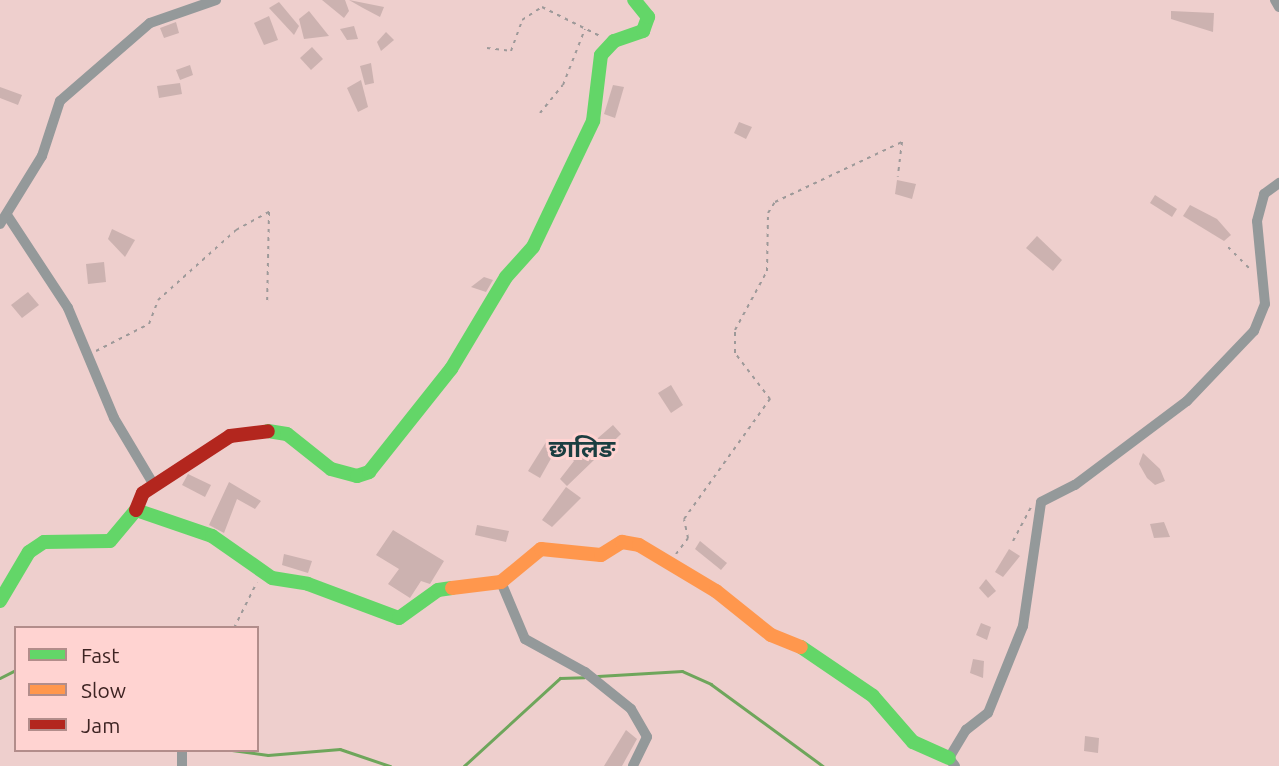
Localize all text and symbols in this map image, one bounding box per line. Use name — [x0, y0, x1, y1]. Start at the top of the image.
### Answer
district label: छालिङ — [549, 435, 615, 463]
legend — [14, 626, 259, 752]
text: Fast — [81, 643, 119, 667]
text: Slow — [81, 678, 126, 702]
text: Jam — [81, 713, 120, 737]

